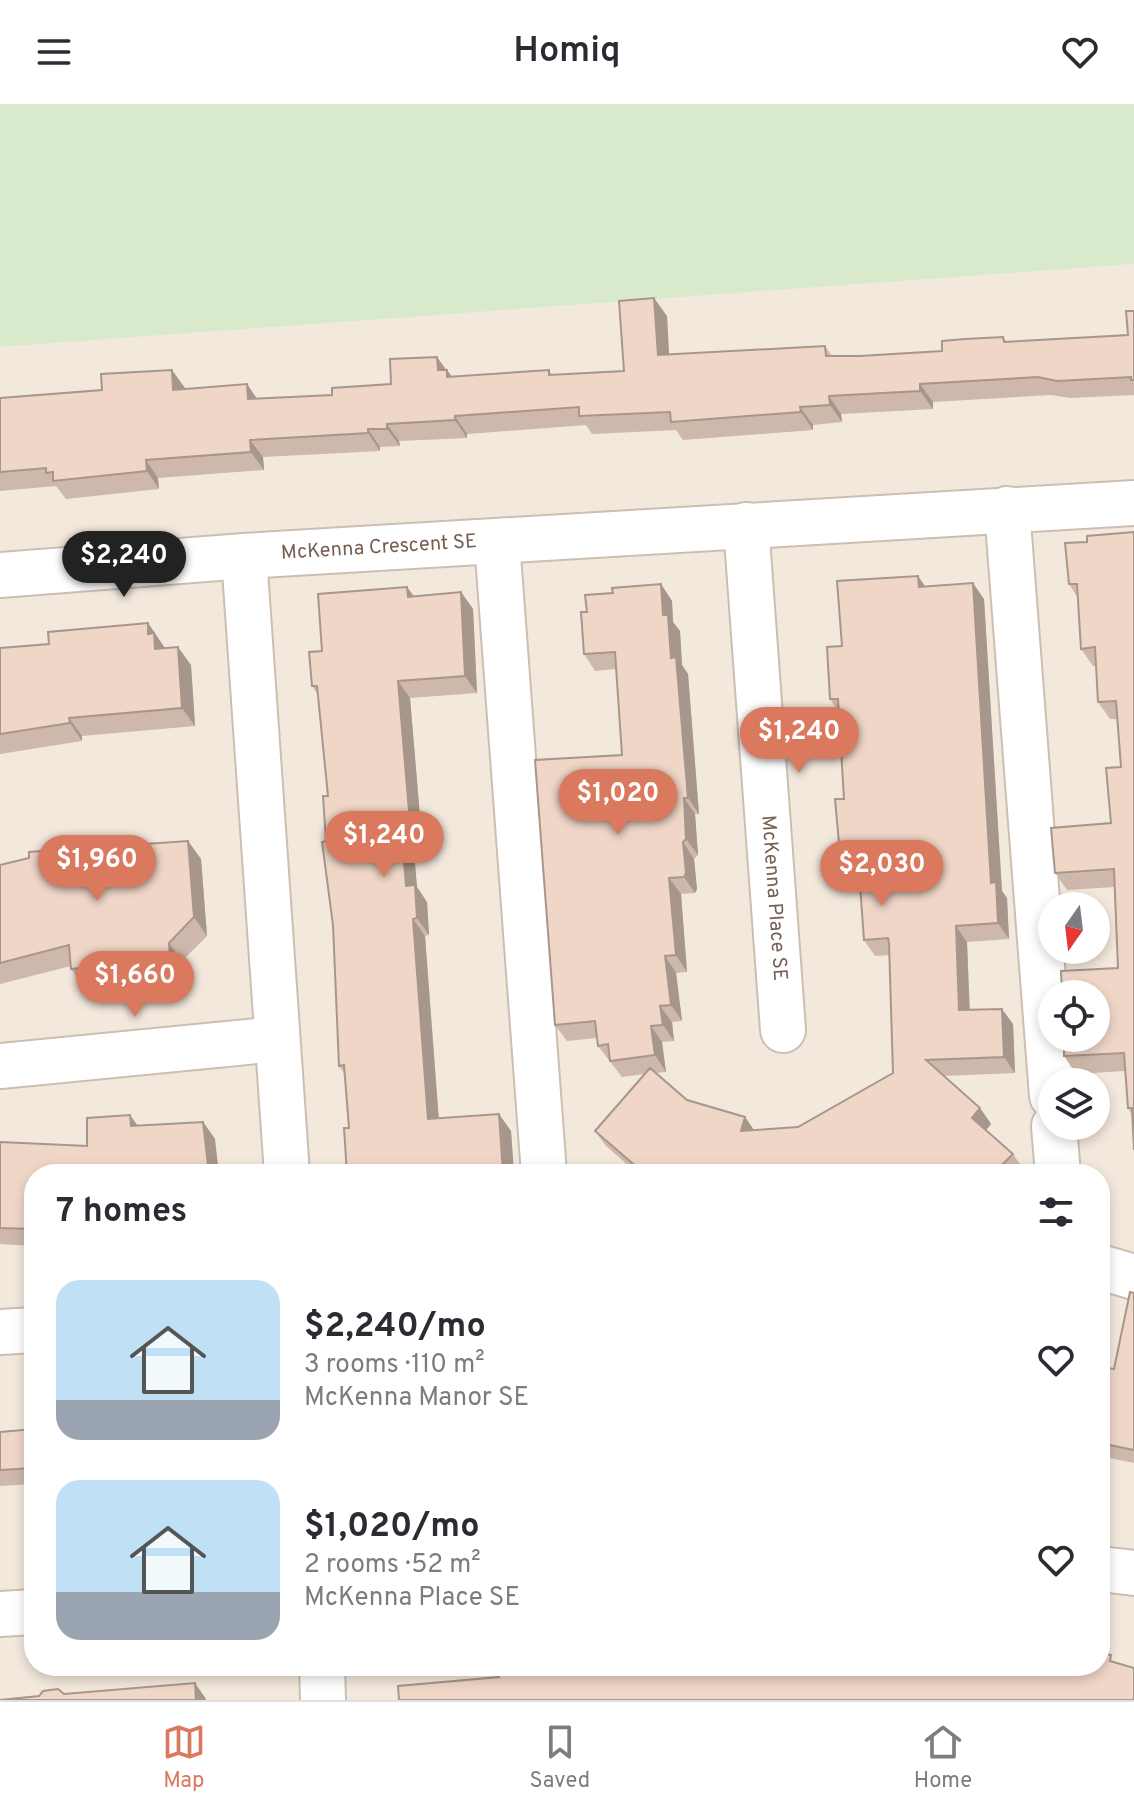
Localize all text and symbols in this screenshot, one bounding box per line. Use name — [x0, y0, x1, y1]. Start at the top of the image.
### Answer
text: Homiq — [513, 29, 621, 75]
icon: menu — [32, 30, 76, 74]
icon: heart — [1058, 30, 1102, 74]
street label: McKenna Crescent SE — [280, 529, 478, 567]
pin: $2,240 — [59, 531, 189, 599]
text: $2,240 — [80, 540, 168, 573]
pin: $1,240 — [734, 707, 864, 775]
text: $1,240 — [758, 716, 840, 749]
pin: $1,020 — [553, 769, 683, 837]
text: $1,020 — [577, 778, 659, 811]
pin: $1,240 — [319, 811, 449, 879]
street label: McKenna Place SE — [754, 814, 792, 982]
text: $1,240 — [343, 820, 425, 853]
pin: $1,960 — [32, 835, 162, 903]
pin: $2,030 — [817, 840, 947, 908]
text: $1,960 — [56, 844, 138, 877]
text: $2,030 — [838, 849, 926, 882]
north arrow — [1038, 892, 1110, 964]
map controls — [1038, 892, 1110, 1140]
pin: $1,660 — [70, 951, 200, 1019]
text: $1,660 — [94, 960, 176, 993]
button: locate — [1038, 980, 1110, 1052]
button: layers — [1038, 1068, 1110, 1140]
icon: filters — [1034, 1190, 1078, 1234]
text: 7 homes — [56, 1191, 187, 1234]
text: $2,240/mo — [304, 1306, 486, 1349]
icon: home — [120, 1312, 216, 1408]
icon: heart — [1034, 1338, 1078, 1382]
text: 3 rooms · 110 m² — [304, 1349, 485, 1382]
text: McKenna Manor SE — [304, 1382, 529, 1415]
text: $1,020/mo — [304, 1506, 479, 1549]
icon: home — [120, 1512, 216, 1608]
icon: heart — [1034, 1538, 1078, 1582]
text: 2 rooms · 52 m² — [304, 1549, 481, 1582]
text: McKenna Place SE — [304, 1582, 520, 1615]
tab: Map — [162, 1720, 206, 1795]
tab: Saved — [530, 1720, 590, 1795]
tab: Home — [914, 1720, 972, 1795]

